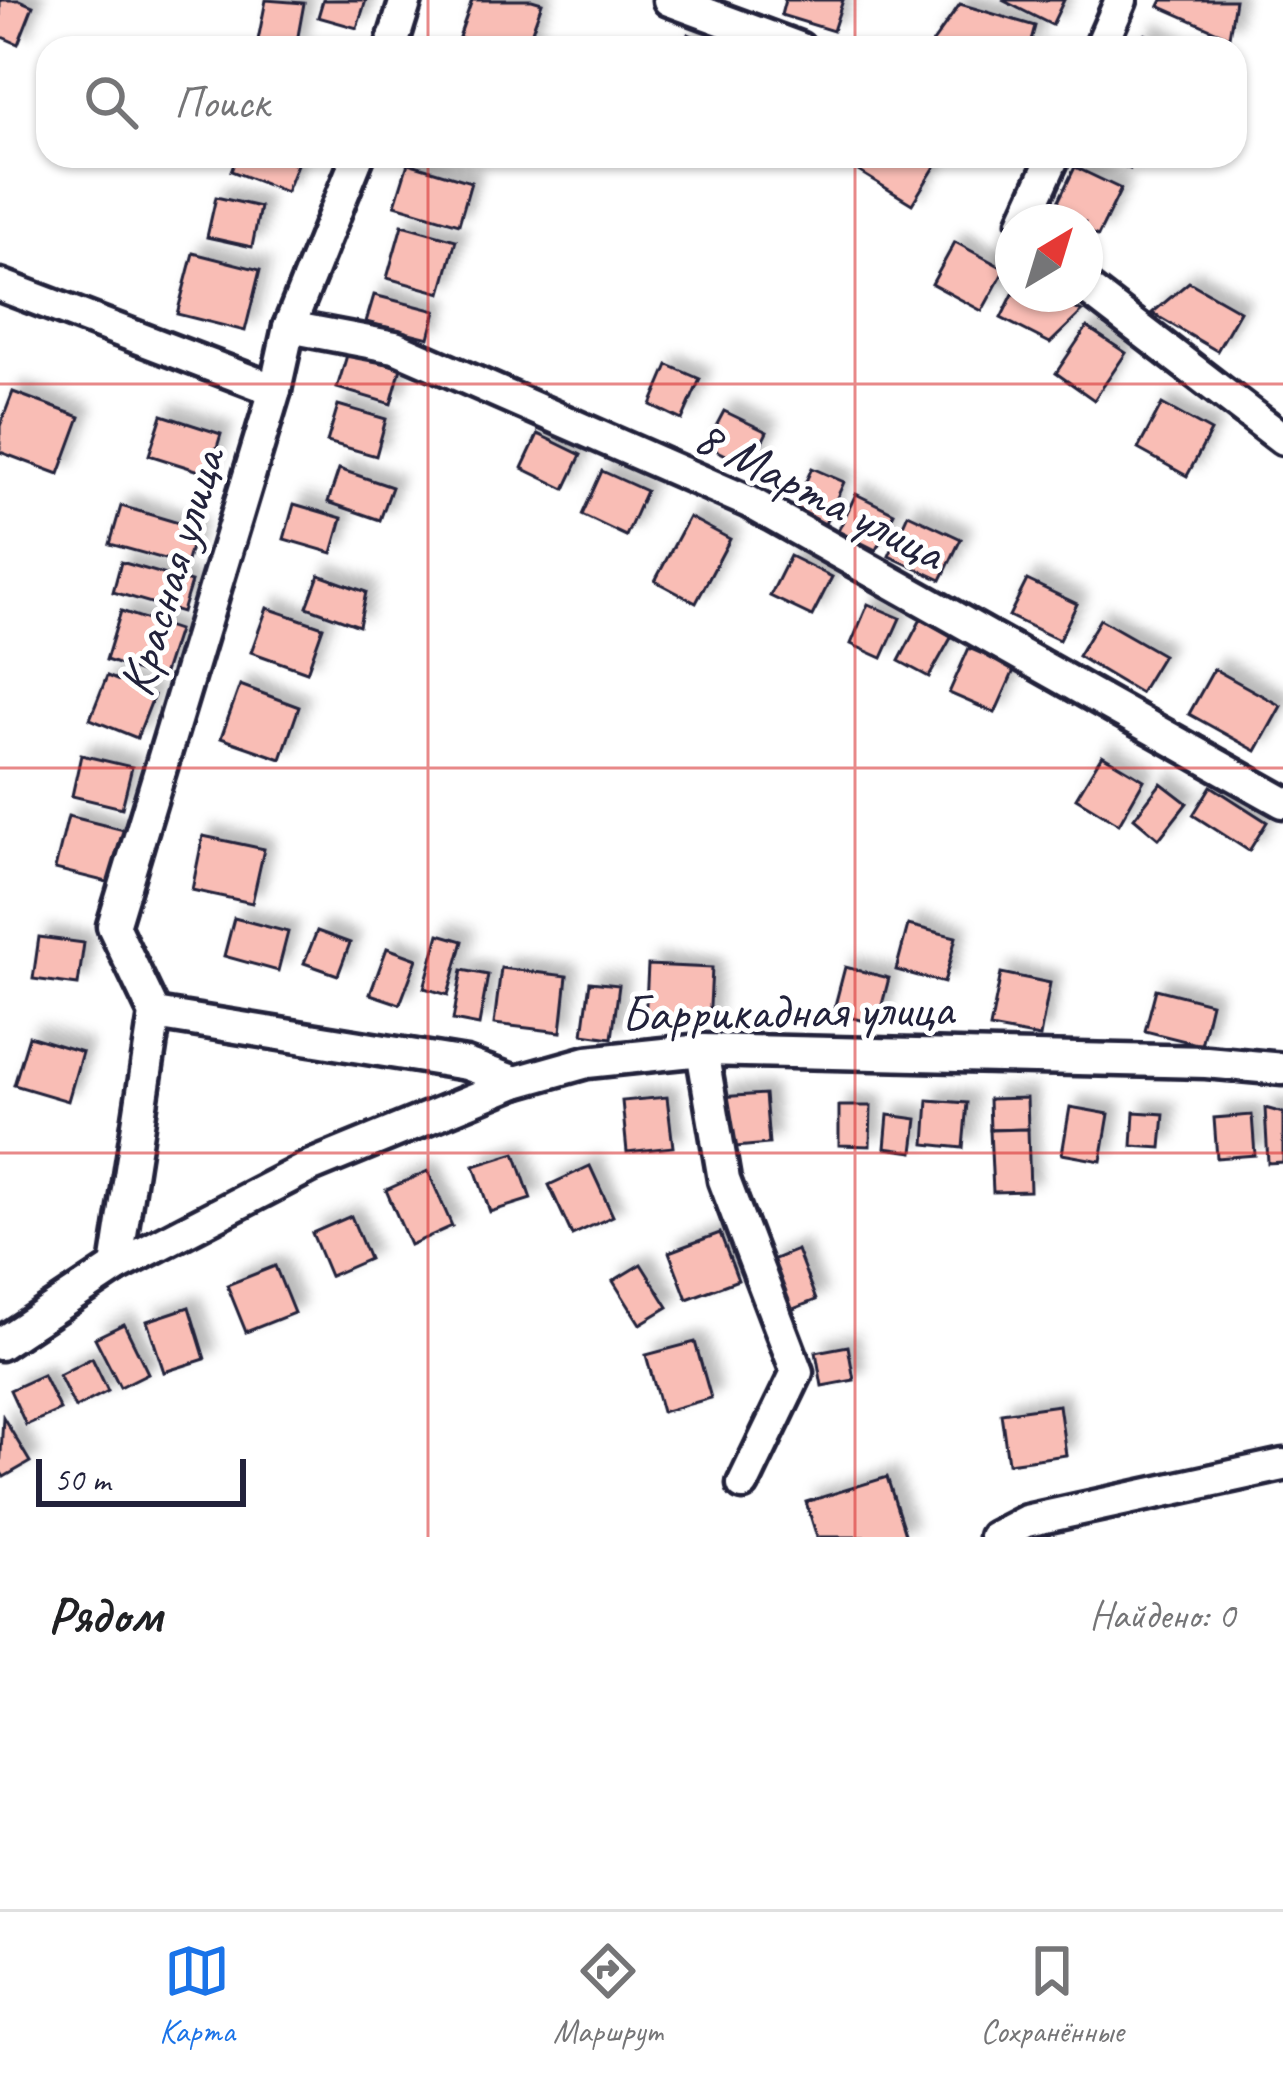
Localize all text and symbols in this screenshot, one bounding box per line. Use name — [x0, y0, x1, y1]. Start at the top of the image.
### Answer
search box — [36, 36, 1247, 168]
icon: search — [78, 69, 144, 135]
text: Поиск — [174, 74, 269, 131]
north arrow — [995, 204, 1103, 312]
street label: 8 Марта улица — [684, 404, 958, 586]
street label: Красная улица — [103, 437, 240, 703]
street label: Баррикадная улица — [620, 976, 957, 1046]
scale bar — [36, 1453, 246, 1506]
text: 50 m — [54, 1459, 110, 1501]
text: Рядом — [48, 1583, 162, 1647]
text: Найдено: 0 — [1090, 1591, 1235, 1640]
tab: Карта — [159, 1938, 235, 2052]
tab: Маршрут — [553, 1938, 662, 2052]
tab: Сохранённые — [980, 1938, 1124, 2052]

